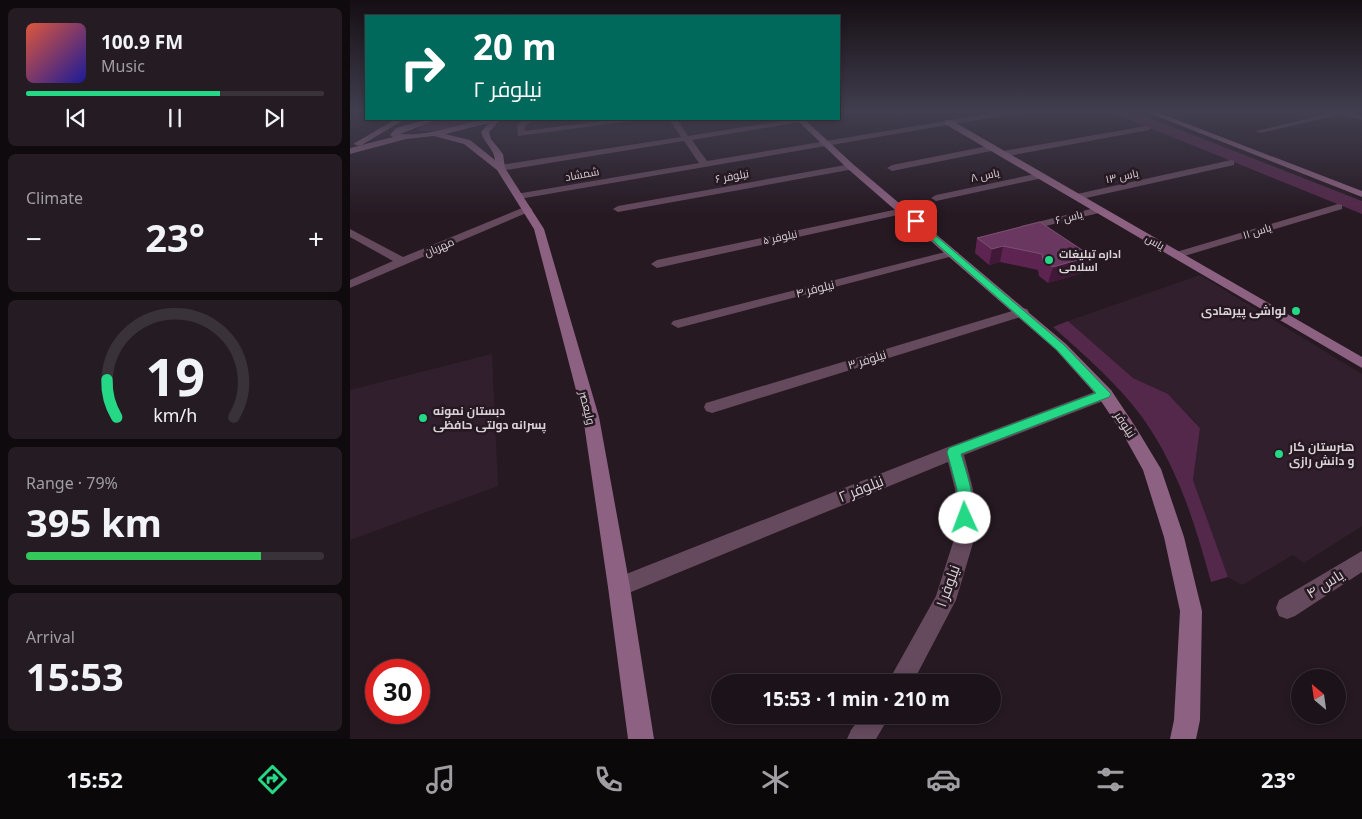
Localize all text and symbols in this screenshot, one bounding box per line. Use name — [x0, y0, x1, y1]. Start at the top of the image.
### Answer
text: 20 m — [473, 23, 556, 70]
text: 100.9 FM — [101, 29, 183, 55]
icon: right — [390, 35, 455, 100]
text: Music — [101, 55, 145, 77]
text: نیلوفر ۲ — [473, 73, 542, 103]
icon: previous — [62, 104, 90, 132]
icon: pause — [161, 104, 189, 132]
icon: next — [260, 104, 288, 132]
street label: شمشاد — [564, 163, 600, 184]
street label: یاس ۸ — [969, 164, 1001, 185]
street label: نیلوفر ۶ — [714, 165, 750, 186]
street label: یاس ۱۳ — [1104, 165, 1140, 186]
text: Climate — [26, 187, 83, 209]
pin — [895, 200, 937, 242]
street label: یاس ۶ — [1054, 206, 1084, 227]
icon: arrive — [902, 207, 930, 235]
text: 23° — [145, 211, 205, 263]
text: − — [26, 219, 42, 257]
text: + — [308, 219, 324, 257]
street label: یاس ۱۱ — [1241, 219, 1273, 242]
street label: نیلوفر ۵ — [761, 226, 799, 247]
street label: یاس — [1143, 230, 1167, 253]
street label: مهربان — [422, 234, 456, 260]
place label: اداره تبلیغات اسلامی — [1059, 246, 1121, 274]
marker: اداره تبلیغات اسلامی — [1043, 254, 1055, 266]
street label: نیلوفر ۴ — [794, 276, 836, 302]
place label: لواشی پیرهادی — [1201, 302, 1286, 320]
marker: لواشی پیرهادی — [1290, 305, 1302, 317]
text: 19 — [145, 340, 205, 411]
street label: نیلوفر ۳ — [845, 346, 888, 373]
street label: ولیعصر — [575, 388, 600, 427]
place label: دبستان نمونه پسرانه دولتی حافظی — [433, 402, 547, 434]
text: km/h — [153, 403, 197, 427]
street label: نیلوفر — [1110, 407, 1140, 441]
marker: دبستان نمونه پسرانه دولتی حافظی — [417, 412, 429, 424]
place label: هنرستان کار و دانش رازی — [1288, 438, 1355, 469]
marker: هنرستان کار و دانش رازی — [1273, 448, 1285, 460]
street label: نیلوفر ۲ — [835, 470, 886, 506]
text: Range · 79% — [26, 472, 118, 494]
position arrow — [938, 491, 990, 543]
text: 395 km — [26, 496, 162, 548]
street label: نیلوفر ۱ — [930, 562, 964, 610]
street label: یاس ۴ — [1302, 564, 1347, 603]
text: Arrival — [26, 626, 75, 648]
text: 15:53 — [26, 650, 124, 702]
speed limit sign: 30 — [365, 659, 430, 724]
north arrow — [1291, 669, 1346, 724]
map controls — [1291, 669, 1346, 724]
text: 15:53 · 1 min · 210 m — [762, 686, 950, 712]
icon: directions — [255, 762, 290, 797]
icon: music — [423, 762, 458, 797]
icon: phone — [591, 762, 626, 797]
icon: climate — [758, 762, 793, 797]
icon: car — [926, 762, 961, 797]
icon: filters — [1093, 762, 1128, 797]
text: 15:52 — [66, 764, 123, 794]
text: 23° — [1261, 764, 1296, 794]

